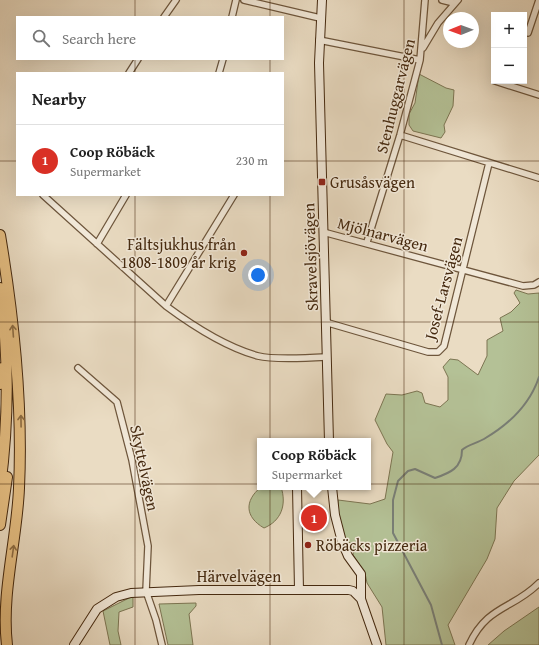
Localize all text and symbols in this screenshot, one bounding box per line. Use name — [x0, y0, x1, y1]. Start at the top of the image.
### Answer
north arrow — [443, 12, 479, 48]
map controls — [491, 12, 527, 84]
button: + — [491, 12, 527, 48]
search box — [16, 16, 284, 60]
icon: search — [30, 27, 52, 49]
text: Search here — [62, 28, 136, 49]
street label: Stenhuggarvägen — [369, 36, 421, 156]
button: − — [491, 48, 527, 84]
text: Nearby — [32, 86, 86, 111]
text: Coop Röbäck — [70, 141, 155, 162]
text: 1 — [42, 151, 48, 170]
text: 230 m — [236, 151, 268, 170]
text: Supermarket — [70, 162, 141, 181]
place label: Grusåsvägen — [330, 170, 415, 194]
marker: Grusåsvägen — [317, 177, 327, 187]
street label: Skravelsjövägen — [296, 203, 324, 311]
street label: Mjölnarvägen — [335, 210, 431, 258]
place label: Fältsjukhus från 1808-1809 år krig — [121, 232, 236, 274]
street label: Josef-Larsvägen — [417, 234, 468, 344]
marker: Fältsjukhus från 1808-1809 år krig — [239, 248, 249, 258]
your location — [248, 265, 268, 285]
one-way arrow — [9, 325, 16, 338]
one-way arrow — [17, 415, 24, 428]
street label: Skyttelvägen — [124, 423, 166, 513]
popup — [257, 438, 371, 490]
text: Coop Röbäck — [272, 444, 356, 465]
text: Supermarket — [272, 465, 343, 484]
pin: 1 — [301, 503, 327, 533]
place label: Röbäcks pizzeria — [316, 533, 428, 557]
marker: Röbäcks pizzeria — [303, 540, 313, 550]
one-way arrow — [9, 545, 17, 558]
street label: Härvelvägen — [197, 564, 281, 588]

